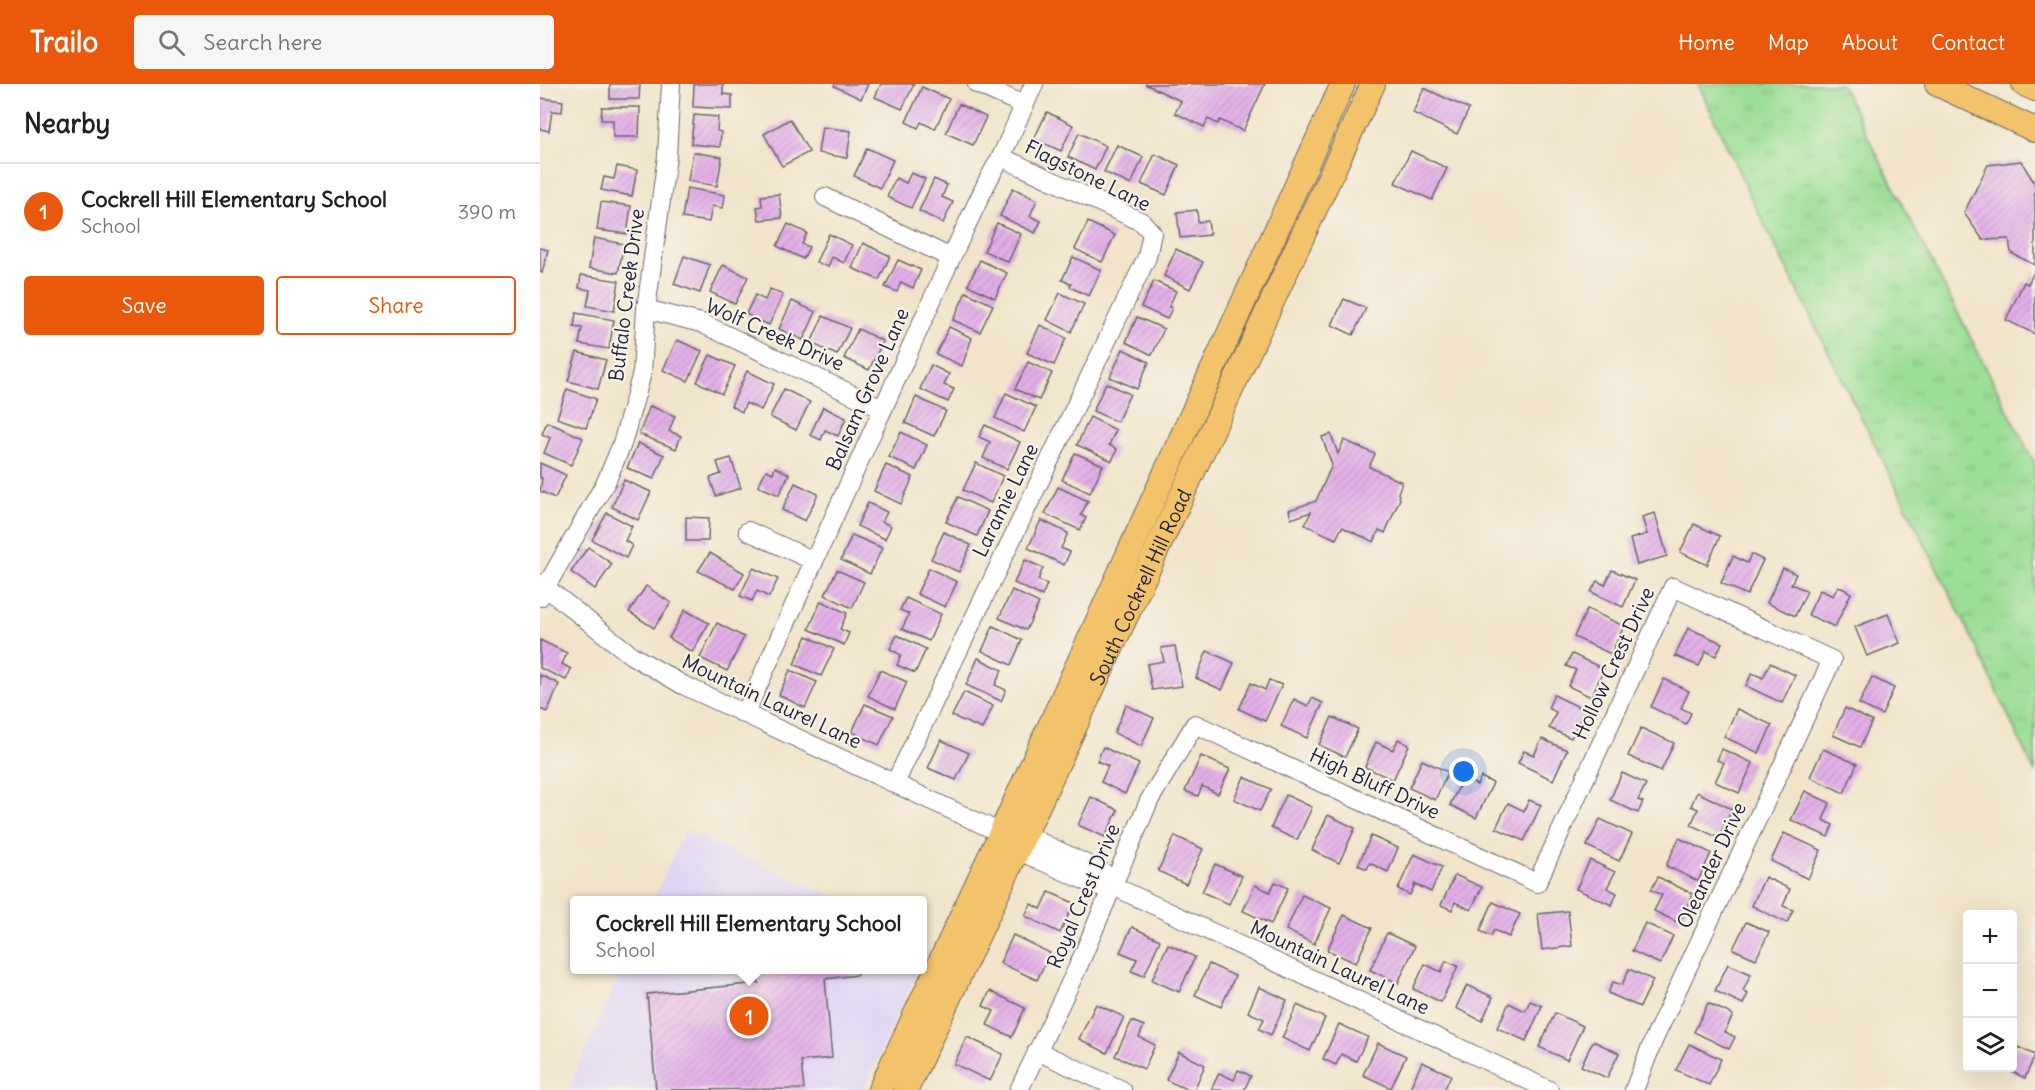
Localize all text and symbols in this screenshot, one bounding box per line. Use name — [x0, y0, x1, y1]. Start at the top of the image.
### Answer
search box — [134, 15, 554, 69]
text: Trailo — [30, 24, 98, 60]
icon: search — [155, 26, 188, 59]
text: Search here — [203, 28, 322, 56]
text: Home — [1678, 29, 1735, 56]
text: Map — [1768, 29, 1809, 56]
text: About — [1842, 29, 1898, 56]
text: Contact — [1931, 29, 2005, 56]
text: Nearby — [24, 107, 110, 140]
street label: Flagstone Lane — [1021, 134, 1155, 216]
text: Cockrell Hill Elementary School — [81, 185, 387, 213]
text: 1 — [40, 199, 47, 224]
text: 390 m — [458, 199, 516, 224]
street label: Buffalo Creek Drive — [603, 207, 649, 383]
text: School — [81, 213, 141, 238]
button: Save — [24, 276, 264, 335]
button: Share — [276, 276, 516, 335]
street label: Wolf Creek Drive — [702, 292, 848, 376]
street label: Balsam Grove Lane — [820, 304, 914, 474]
street label: Laramie Lane — [967, 439, 1043, 561]
street label: South Cockrell Hill Road — [1083, 484, 1196, 689]
street label: Hollow Crest Drive — [1567, 583, 1659, 743]
street label: Mountain Laurel Lane — [678, 648, 866, 754]
street label: High Bluff Drive — [1306, 742, 1444, 824]
your location — [1449, 757, 1478, 786]
street label: Oleander Drive — [1671, 798, 1751, 932]
street label: Royal Crest Drive — [1041, 820, 1125, 972]
popup — [570, 896, 927, 974]
text: Cockrell Hill Elementary School — [596, 909, 902, 937]
map controls — [1963, 910, 2017, 1072]
button: + — [1963, 910, 2017, 964]
street label: Mountain Laurel Lane — [1246, 914, 1434, 1020]
text: School — [596, 937, 655, 962]
button: − — [1963, 964, 2017, 1018]
pin: 1 — [730, 994, 768, 1038]
button: layers — [1963, 1018, 2017, 1072]

